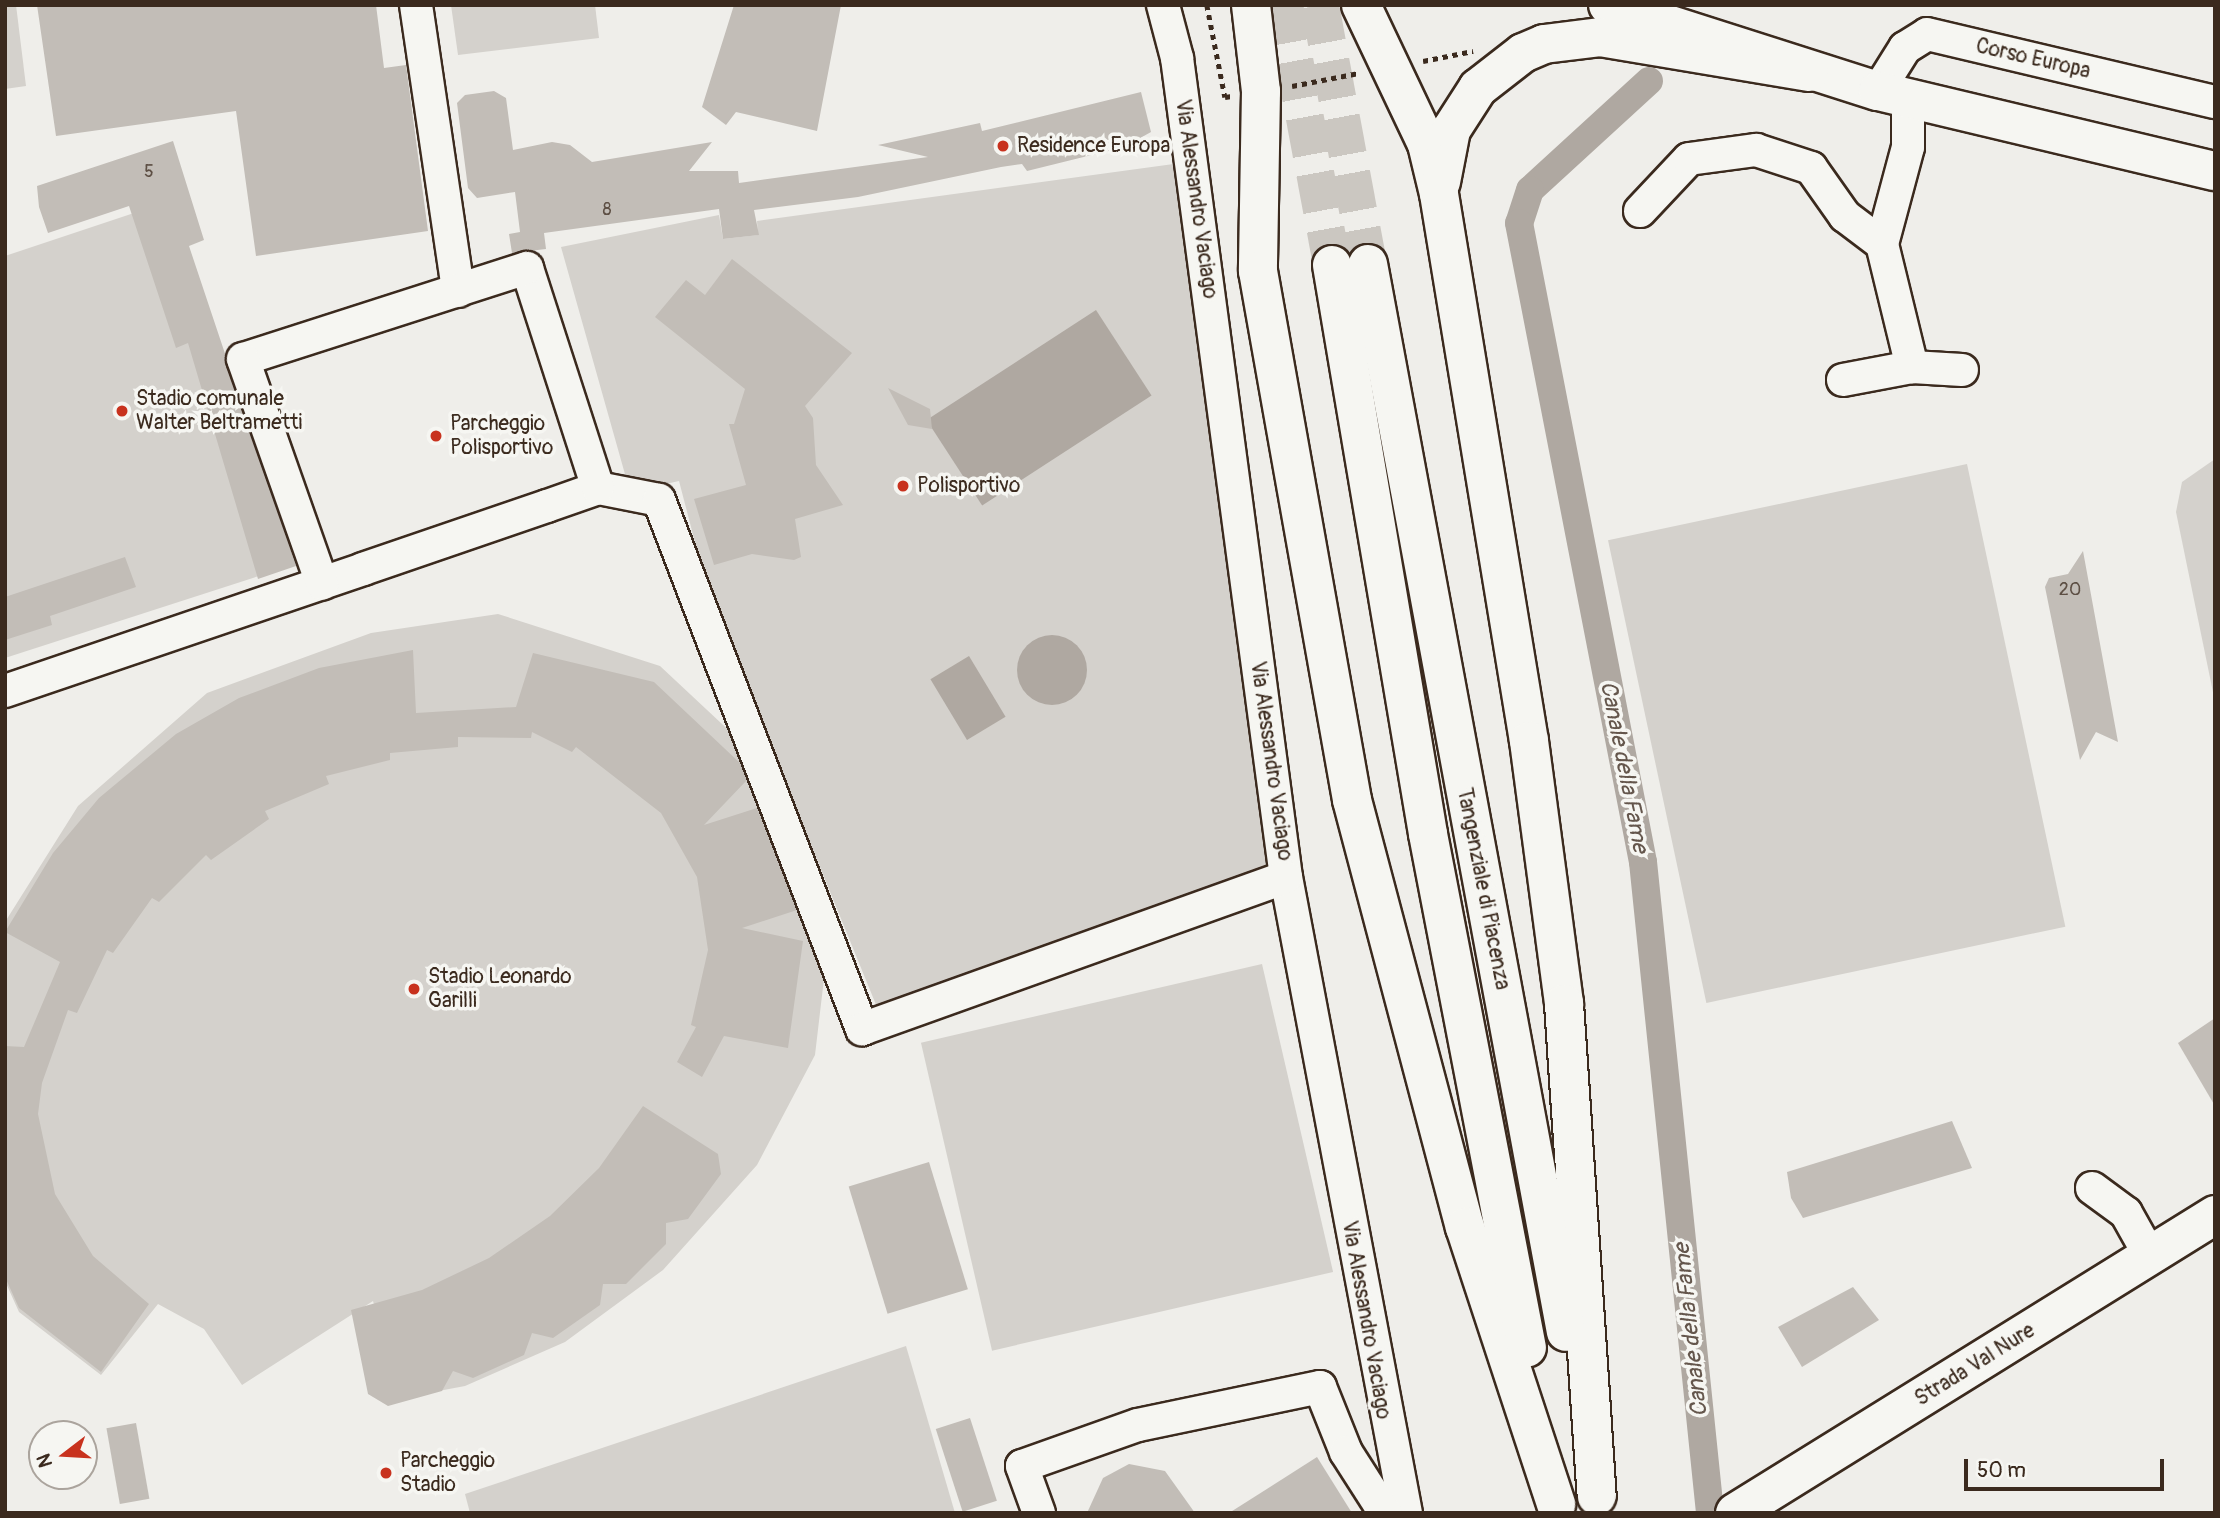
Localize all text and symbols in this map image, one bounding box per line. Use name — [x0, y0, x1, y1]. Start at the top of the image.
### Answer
street label: Corso Europa — [1973, 34, 2093, 84]
street label: Via Alessandro Vaciago — [1170, 98, 1222, 300]
place label: Residence Europa — [1017, 133, 1170, 159]
marker: Residence Europa — [995, 138, 1011, 154]
house number: 5 — [144, 161, 154, 183]
house number: 8 — [602, 199, 612, 221]
place label: Stadio comunale Walter Beltrametti — [136, 386, 302, 436]
marker: Stadio comunale Walter Beltrametti — [114, 403, 130, 419]
place label: Parcheggio Polisportivo — [450, 411, 553, 461]
marker: Parcheggio Polisportivo — [428, 428, 444, 444]
place label: Polisportivo — [917, 473, 1020, 499]
marker: Polisportivo — [895, 478, 911, 494]
house number: 20 — [2059, 579, 2081, 601]
street label: Via Alessandro Vaciago — [1245, 660, 1297, 862]
water label: Canale della Fame — [1594, 679, 1654, 855]
street label: Tangenziale di Piacenza — [1451, 786, 1515, 992]
place label: Stadio Leonardo Garilli — [428, 964, 571, 1014]
marker: Stadio Leonardo Garilli — [406, 981, 422, 997]
street label: Via Alessandro Vaciago — [1336, 1219, 1396, 1421]
water label: Canale della Fame — [1668, 1242, 1714, 1418]
street label: Strada Val Nure — [1910, 1318, 2040, 1412]
north arrow — [28, 1420, 98, 1490]
scale bar — [1968, 1444, 2168, 1488]
place label: Parcheggio Stadio — [400, 1448, 495, 1498]
text: N — [31, 1451, 58, 1470]
text: 50 m — [1977, 1457, 2026, 1484]
marker: Parcheggio Stadio — [378, 1465, 394, 1481]

